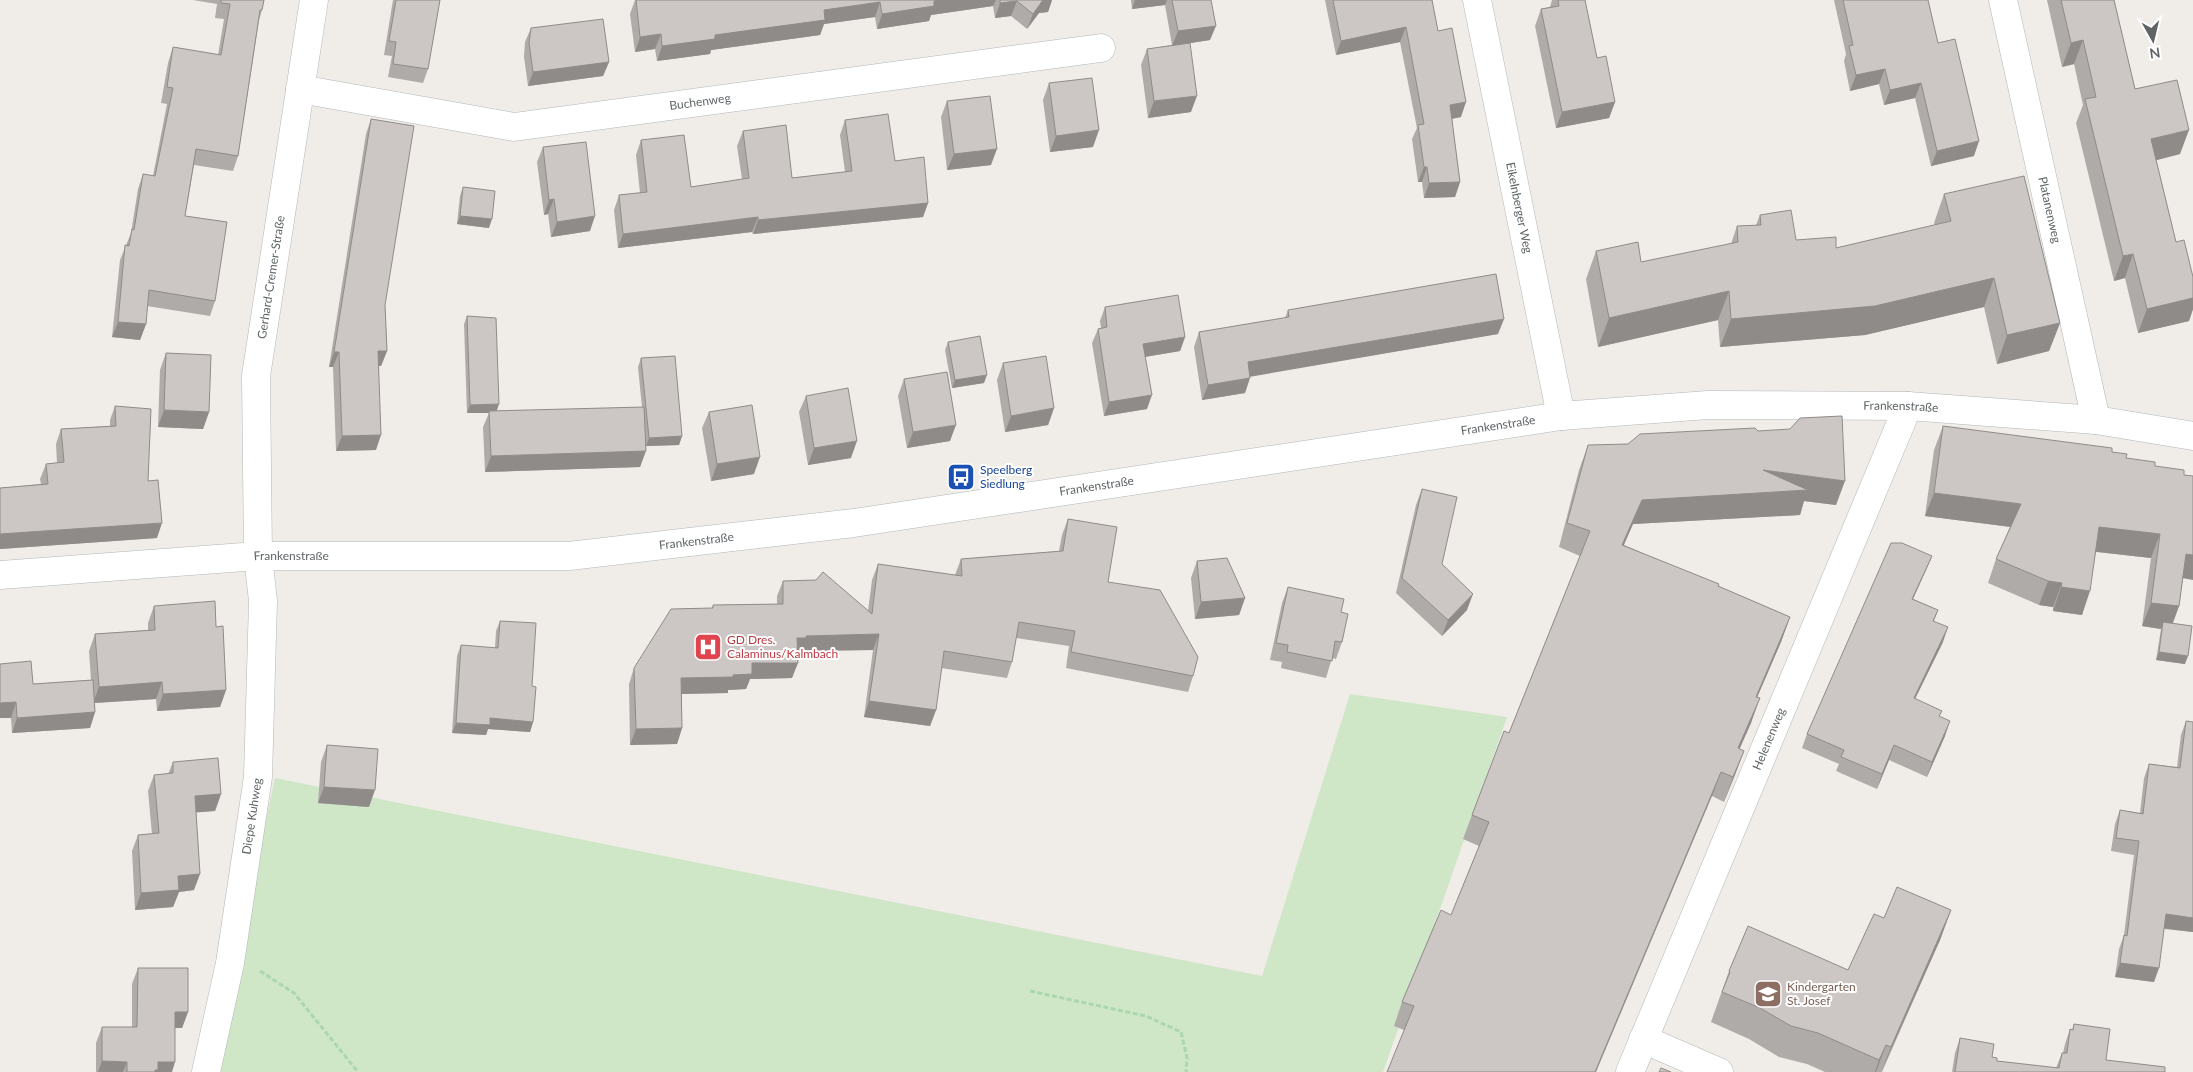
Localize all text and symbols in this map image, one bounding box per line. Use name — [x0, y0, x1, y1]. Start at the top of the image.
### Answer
north arrow — [2128, 15, 2178, 65]
text: N — [2148, 44, 2161, 63]
street label: Buchenweg — [668, 90, 732, 113]
street label: Eikelnberger Weg — [1503, 161, 1536, 255]
street label: Platanenweg — [2035, 175, 2065, 245]
street label: Gerhard-Cremer-Straße — [254, 214, 288, 340]
street label: Frankenstraße — [1863, 398, 1939, 415]
street label: Frankenstraße — [1460, 412, 1536, 438]
bus stop icon: Speelberg Siedlung — [946, 462, 976, 492]
place label: Speelberg Siedlung — [980, 462, 1032, 491]
street label: Frankenstraße — [1058, 473, 1135, 499]
street label: Frankenstraße — [658, 529, 735, 553]
street label: Frankenstraße — [253, 548, 329, 563]
hospital icon: GD Dres. Calaminus/Kalmbach — [693, 632, 723, 662]
place label: GD Dres. Calaminus/Kalmbach — [727, 632, 838, 661]
street label: Helenenweg — [1749, 705, 1788, 772]
street label: Diepe Kuhweg — [238, 777, 265, 856]
school or university icon: Kindergarten St. Josef — [1753, 979, 1783, 1009]
place label: Kindergarten St. Josef — [1787, 979, 1856, 1008]

